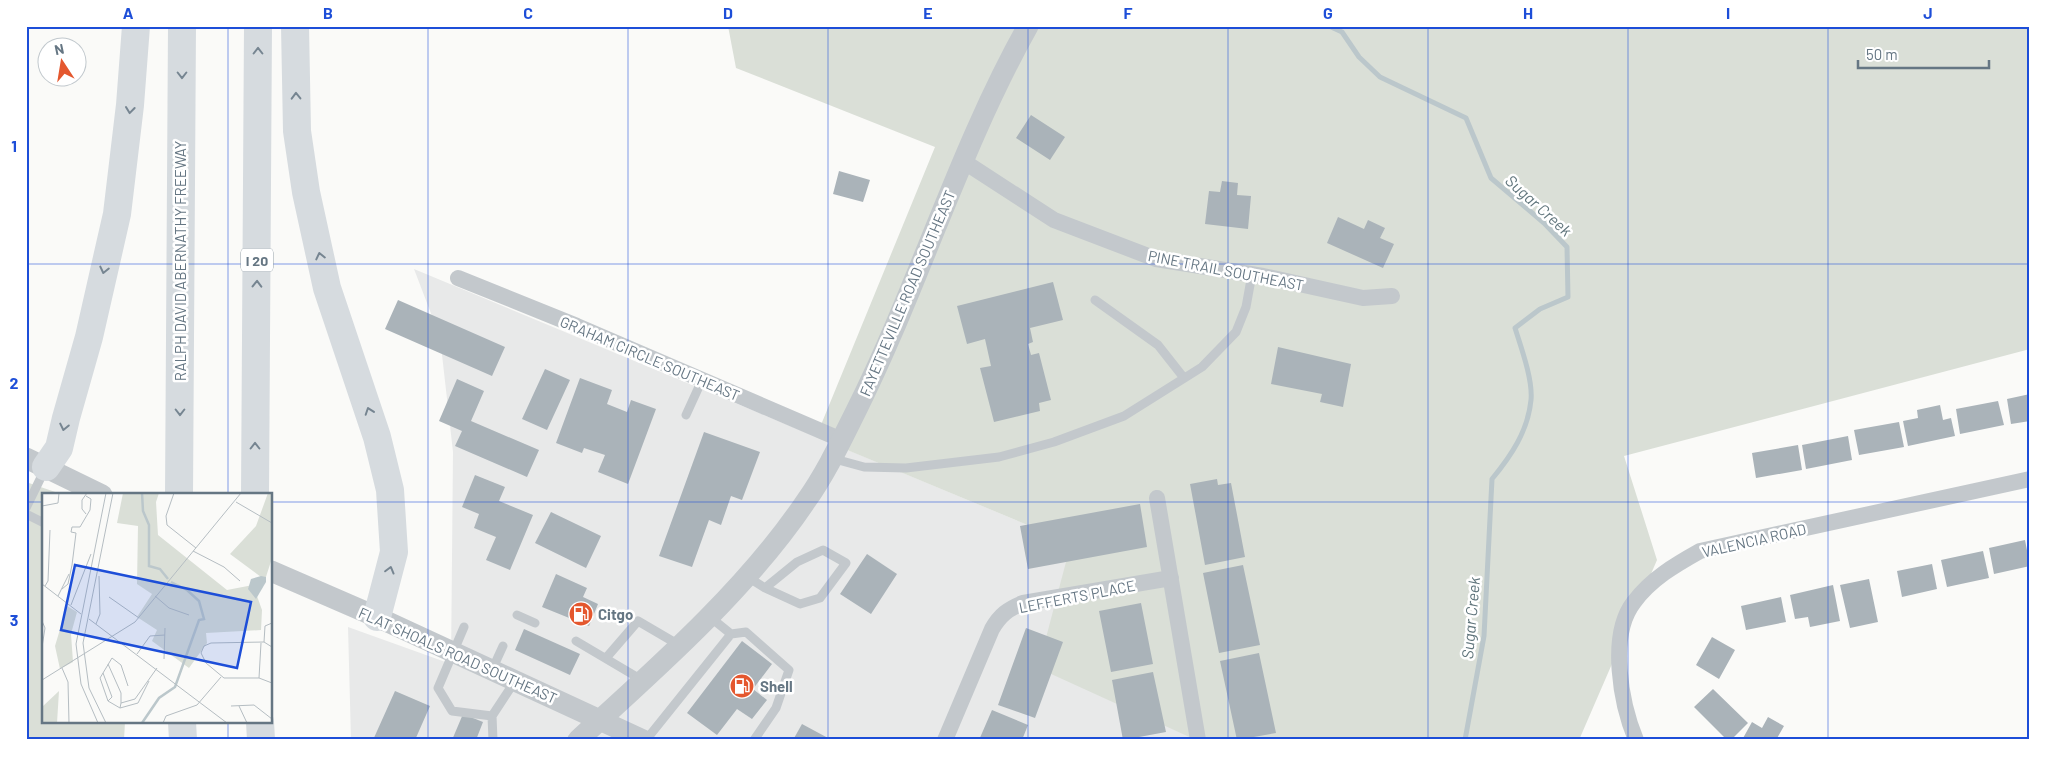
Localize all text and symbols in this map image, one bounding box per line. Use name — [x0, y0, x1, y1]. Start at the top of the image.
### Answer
text: A — [123, 3, 134, 22]
text: B — [323, 3, 333, 22]
text: C — [523, 3, 533, 22]
text: D — [723, 3, 733, 22]
text: E — [923, 3, 933, 22]
text: F — [1124, 3, 1133, 22]
text: G — [1323, 3, 1333, 22]
text: H — [1523, 3, 1533, 22]
text: I — [1726, 3, 1730, 22]
text: J — [1923, 3, 1933, 22]
north arrow — [38, 38, 88, 88]
scale bar — [1858, 38, 1990, 70]
text: N — [53, 40, 66, 58]
text: 50 m — [1866, 45, 1898, 63]
one-way arrow — [253, 47, 263, 54]
one-way arrow — [176, 71, 187, 79]
one-way arrow — [291, 92, 301, 100]
one-way arrow — [125, 106, 136, 114]
text: 1 — [11, 136, 17, 155]
street label: RALPH DAVID ABERNATHY FREEWAY — [171, 141, 189, 381]
water label: Sugar Creek — [1502, 170, 1576, 240]
street label: FAYETTEVILLE ROAD SOUTHEAST — [855, 187, 959, 399]
street label: PINE TRAIL SOUTHEAST — [1147, 246, 1305, 294]
road number: I 20 — [241, 248, 273, 272]
one-way arrow — [315, 252, 326, 261]
one-way arrow — [99, 266, 110, 274]
one-way arrow — [251, 279, 262, 287]
street label: GRAHAM CIRCLE SOUTHEAST — [557, 312, 743, 404]
text: 2 — [10, 373, 19, 392]
one-way arrow — [365, 407, 375, 416]
one-way arrow — [175, 409, 185, 417]
one-way arrow — [59, 423, 69, 432]
one-way arrow — [250, 442, 260, 450]
inset map — [42, 493, 272, 724]
street label: VALENCIA ROAD — [1700, 519, 1808, 561]
one-way arrow — [384, 565, 395, 574]
street label: LEFFERTS PLACE — [1017, 576, 1137, 616]
water label: Sugar Creek — [1457, 576, 1483, 660]
fuel station icon: Citgo — [568, 601, 594, 627]
street label: FLAT SHOALS ROAD SOUTHEAST — [356, 603, 560, 707]
place label: Citgo — [598, 605, 633, 623]
text: 3 — [10, 610, 18, 629]
fuel station icon: Shell — [729, 673, 755, 699]
place label: Shell — [760, 677, 793, 695]

